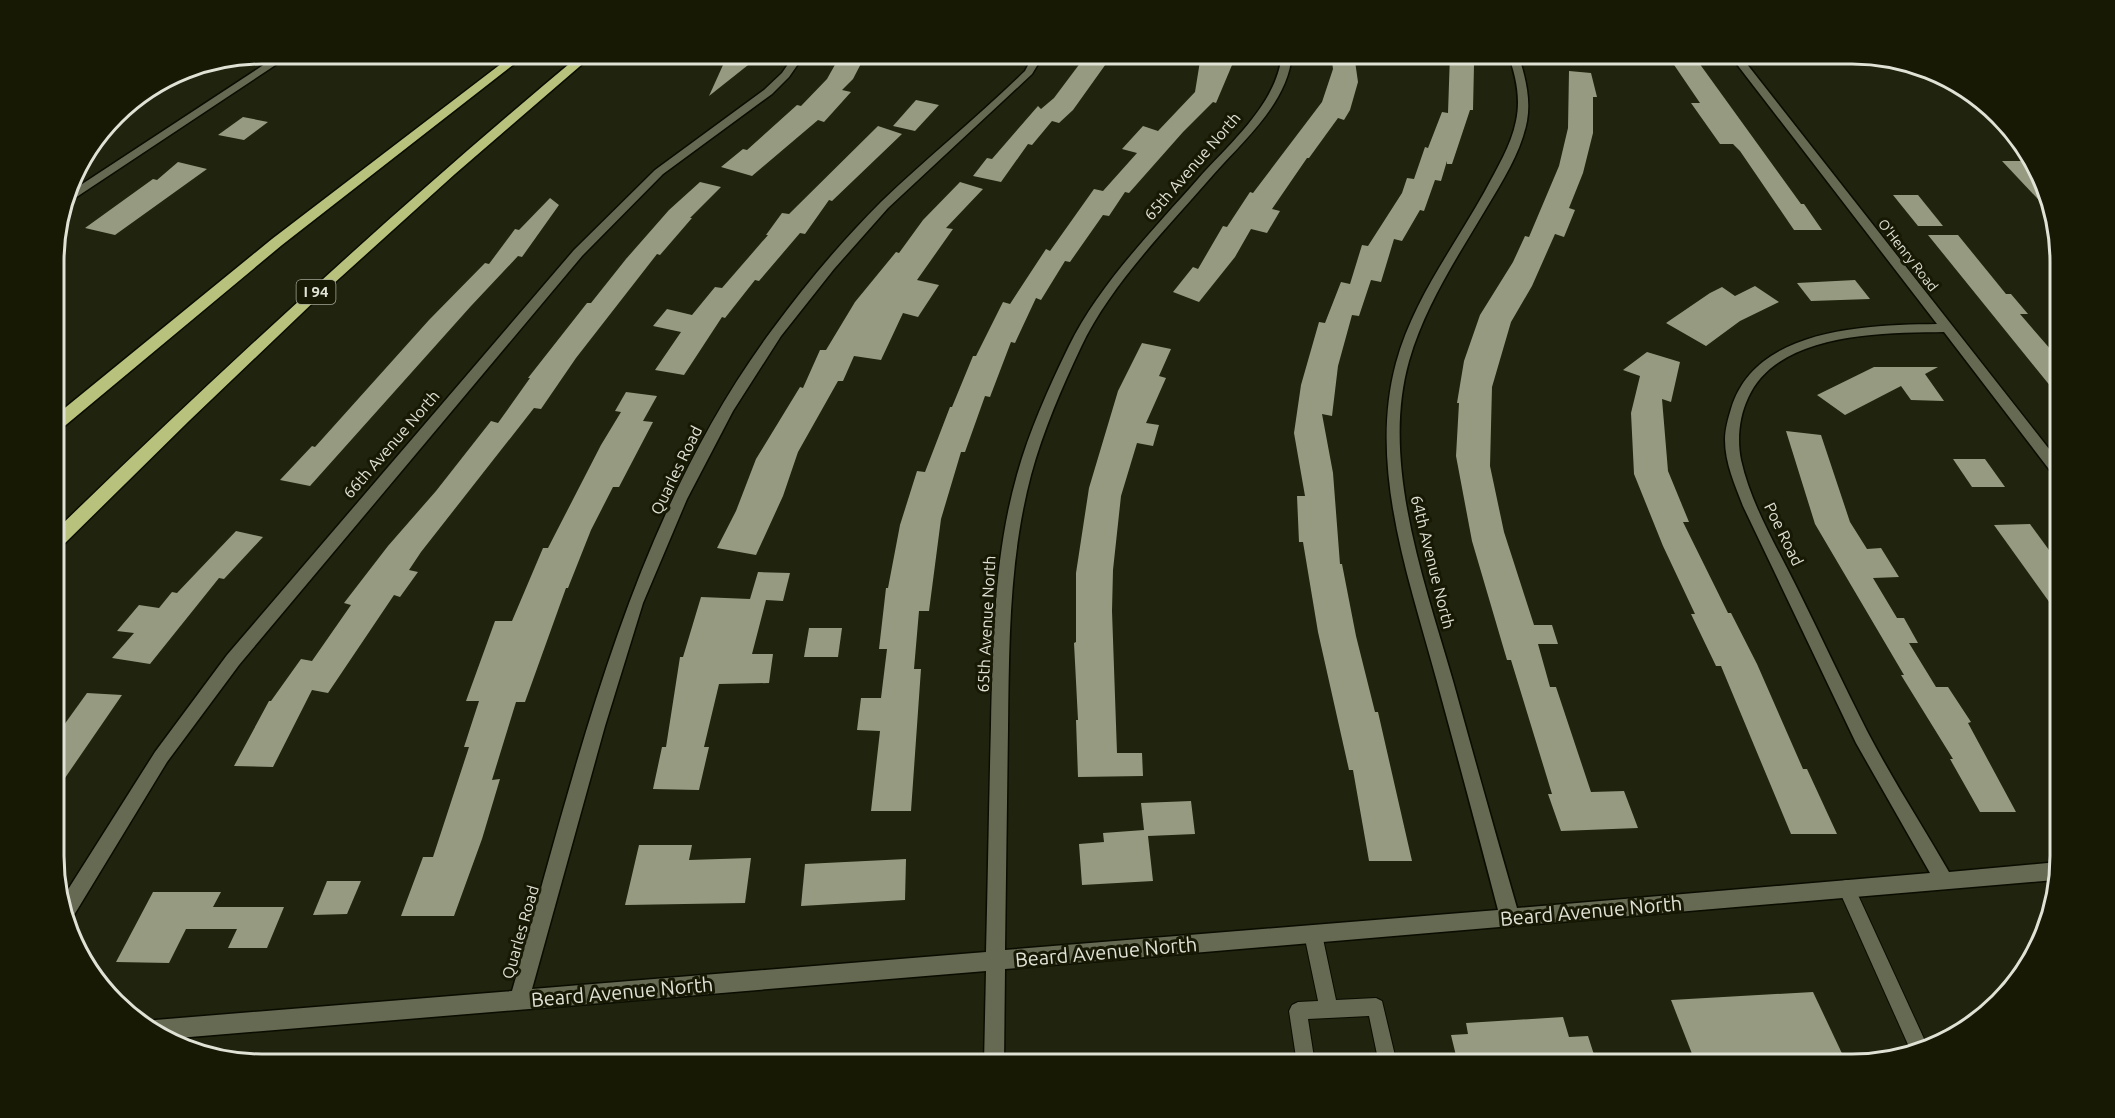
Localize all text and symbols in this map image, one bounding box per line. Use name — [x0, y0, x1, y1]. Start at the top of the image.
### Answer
street label: 65th Avenue North — [1140, 108, 1244, 224]
street label: O'Henry Road — [1875, 216, 1941, 294]
road number: I 94 — [296, 280, 336, 304]
street label: 66th Avenue North — [339, 386, 443, 502]
street label: Quarles Road — [647, 423, 705, 517]
street label: 64th Avenue North — [1408, 493, 1458, 631]
street label: Poe Road — [1761, 499, 1807, 569]
street label: 65th Avenue North — [973, 555, 999, 693]
street label: Quarles Road — [498, 883, 542, 981]
street label: Beard Avenue North — [1499, 891, 1683, 930]
street label: Beard Avenue North — [1014, 932, 1198, 971]
street label: Beard Avenue North — [530, 972, 714, 1011]

